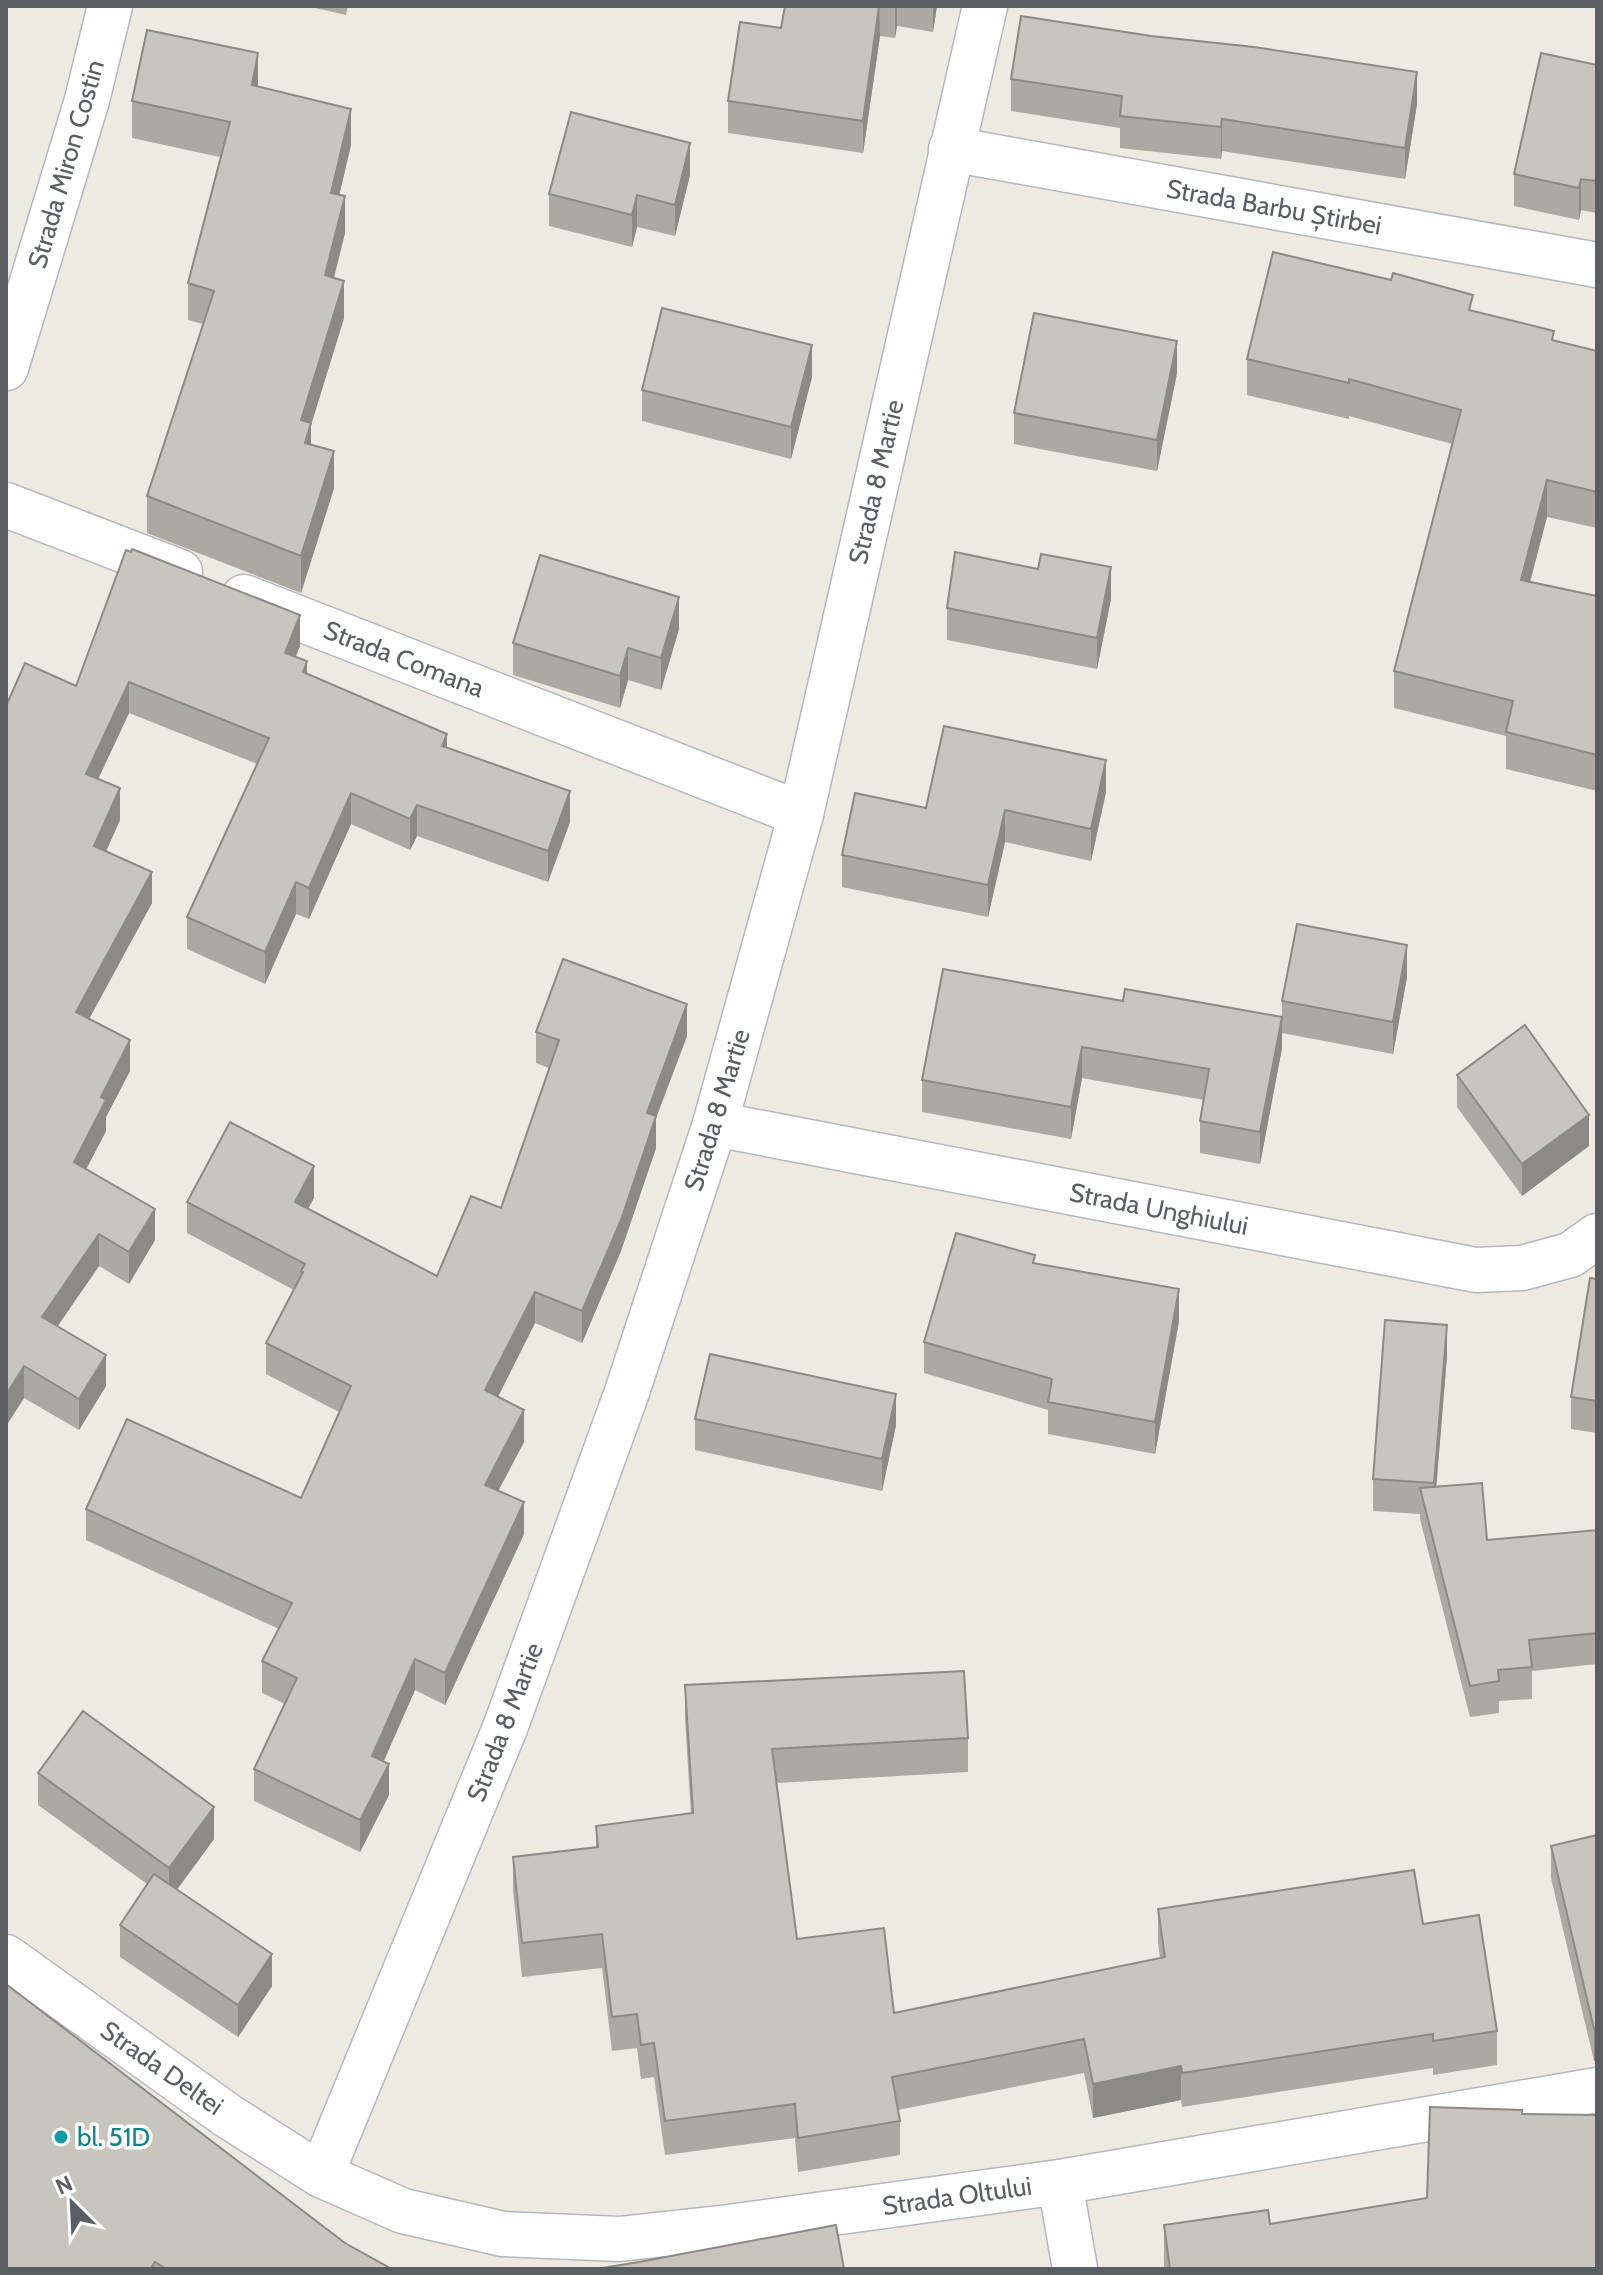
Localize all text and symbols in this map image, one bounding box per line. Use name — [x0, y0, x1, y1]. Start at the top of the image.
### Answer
street label: Strada Miron Costin — [21, 56, 111, 272]
street label: Strada Barbu Știrbei — [1164, 172, 1384, 243]
street label: Strada 8 Martie — [842, 397, 910, 567]
street label: Strada Comana — [319, 614, 489, 704]
street label: Strada 8 Martie — [677, 1025, 757, 1195]
street label: Strada Unghiului — [1067, 1176, 1251, 1242]
street label: Strada 8 Martie — [460, 1638, 550, 1806]
street label: Strada Deltei — [95, 2014, 229, 2122]
place label: bl. 51D — [77, 2121, 150, 2153]
marker: bl. 51D — [52, 2128, 70, 2146]
north arrow — [32, 2163, 112, 2243]
text: N — [51, 2170, 77, 2201]
street label: Strada Oltului — [880, 2170, 1034, 2222]

